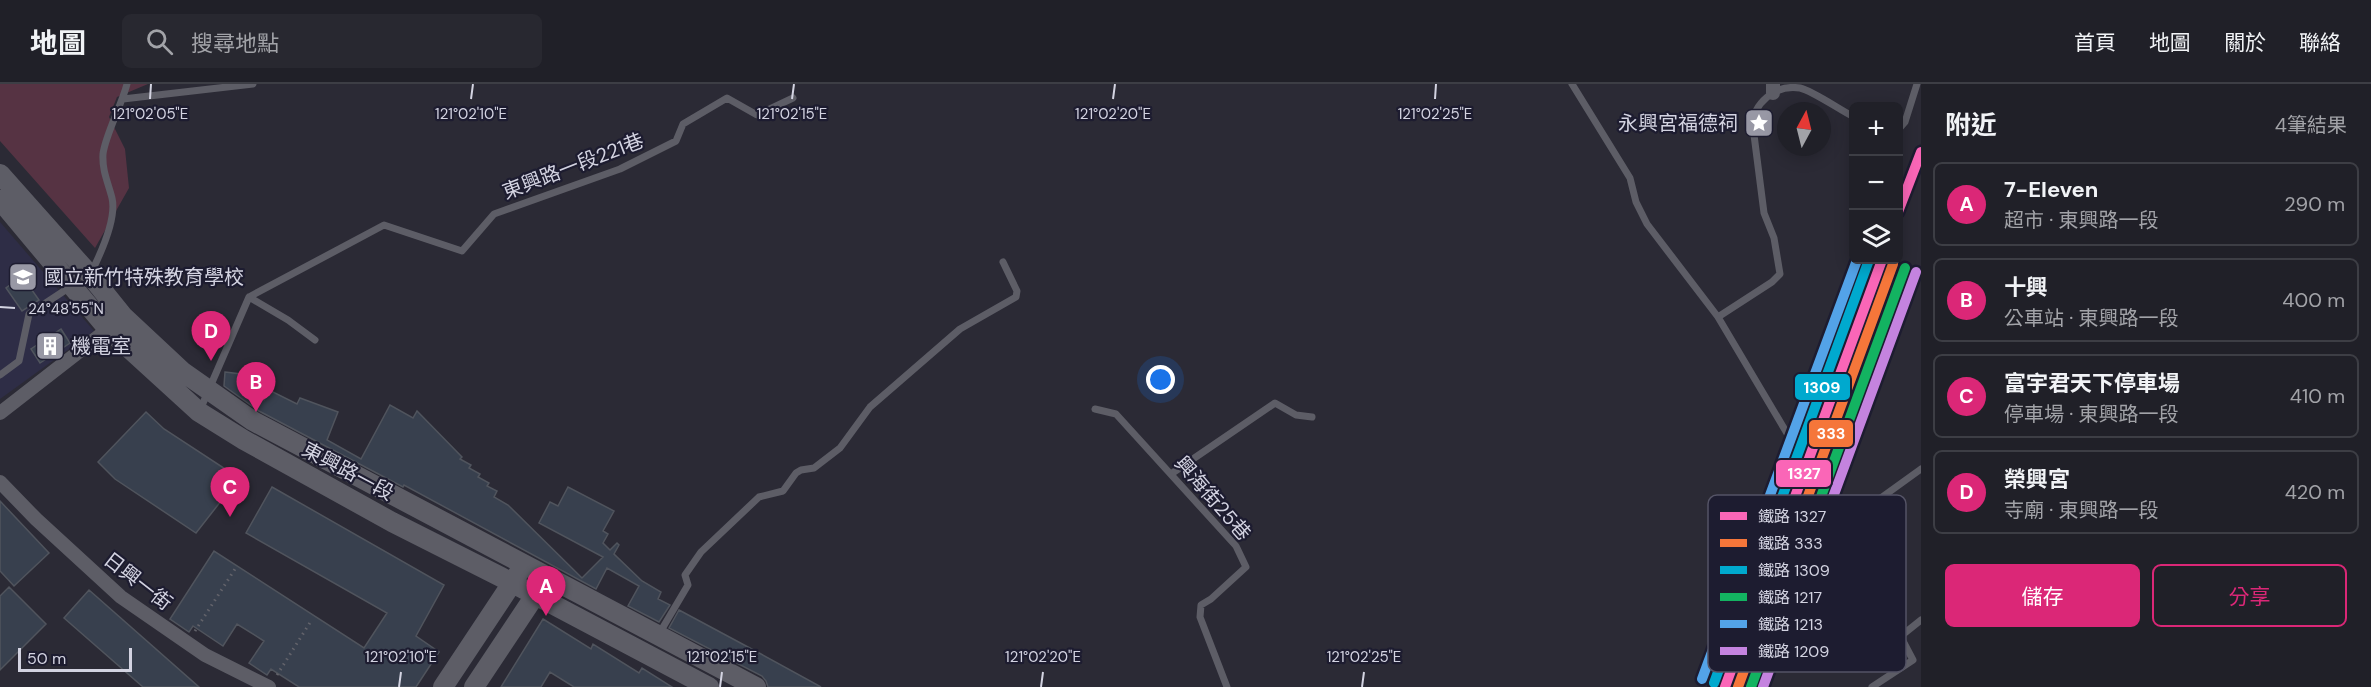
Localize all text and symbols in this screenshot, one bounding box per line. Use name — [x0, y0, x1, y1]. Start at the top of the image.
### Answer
search box — [122, 14, 542, 68]
text: 地圖 — [30, 25, 86, 62]
icon: search — [143, 25, 176, 58]
text: 搜尋地點 — [191, 29, 279, 58]
text: 首頁 — [2074, 29, 2116, 57]
text: 地圖 — [2149, 29, 2191, 57]
text: 關於 — [2224, 29, 2266, 57]
text: 聯絡 — [2299, 29, 2341, 57]
north arrow — [1777, 102, 1831, 156]
map controls — [1849, 102, 1903, 264]
button: + — [1849, 102, 1903, 156]
text: 121°02'05"E — [112, 104, 188, 124]
text: 121°02'10"E — [435, 104, 507, 124]
text: 121°02'15"E — [757, 104, 827, 124]
text: 121°02'20"E — [1075, 104, 1151, 124]
text: 121°02'25"E — [1398, 104, 1472, 124]
place icon: 永興宮福德祠 — [1743, 107, 1775, 139]
text: 附近 — [1945, 108, 1997, 142]
place label: 永興宮福德祠 — [1618, 110, 1738, 136]
text: 4筆結果 — [2275, 112, 2347, 138]
street label: 東興路一段221巷 — [499, 127, 647, 205]
button: − — [1849, 156, 1903, 210]
text: 7-Eleven — [2004, 175, 2098, 204]
text: A — [1959, 191, 1974, 217]
text: 290 m — [2284, 191, 2345, 217]
text: 超市 · 東興路一段 — [2004, 207, 2159, 233]
button: layers — [1849, 210, 1903, 264]
school or university icon: 國立新竹特殊教育學校 — [7, 261, 39, 293]
place label: 國立新竹特殊教育學校 — [44, 264, 244, 290]
text: 十興 — [2004, 273, 2048, 302]
text: B — [1960, 287, 1973, 313]
text: 400 m — [2282, 287, 2345, 313]
text: 24°48'55"N — [28, 299, 104, 319]
text: 公車站 · 東興路一段 — [2004, 305, 2179, 331]
pin: D — [192, 312, 230, 361]
building icon: 機電室 — [34, 330, 66, 362]
place label: 機電室 — [71, 333, 131, 359]
pin: B — [236, 362, 276, 412]
your location — [1146, 365, 1175, 394]
text: 富宇君天下停車場 — [2004, 369, 2180, 398]
line badge: 1309 — [1794, 373, 1851, 401]
text: 1309 — [1804, 377, 1840, 398]
text: C — [1959, 383, 1974, 409]
text: 410 m — [2290, 383, 2345, 409]
text: 停車場 · 東興路一段 — [2004, 401, 2179, 427]
line badge: 333 — [1808, 419, 1854, 448]
text: 333 — [1817, 423, 1845, 444]
street label: 東興路一段 — [298, 436, 398, 506]
street label: 興海街25巷 — [1169, 450, 1257, 546]
line badge: 1327 — [1775, 459, 1832, 488]
text: 1327 — [1787, 463, 1821, 484]
text: 榮興宮 — [2004, 465, 2070, 494]
pin: C — [210, 468, 250, 517]
text: D — [1959, 479, 1974, 505]
text: 420 m — [2285, 479, 2345, 505]
legend — [1708, 495, 1906, 672]
text: 寺廟 · 東興路一段 — [2004, 497, 2159, 523]
text: 鐵路 1327 — [1758, 506, 1826, 527]
text: 鐵路 333 — [1758, 533, 1823, 554]
street label: 日興一街 — [98, 546, 178, 616]
text: 鐵路 1309 — [1758, 560, 1830, 581]
button: 儲存 — [1945, 564, 2140, 627]
button: 分享 — [2152, 564, 2347, 627]
pin: A — [526, 566, 566, 616]
text: 鐵路 1217 — [1758, 587, 1822, 608]
text: 鐵路 1213 — [1758, 614, 1823, 635]
text: 鐵路 1209 — [1758, 641, 1829, 662]
scale bar — [18, 645, 132, 672]
text: 121°02'10"E — [365, 647, 437, 667]
text: 121°02'15"E — [687, 647, 757, 667]
text: 121°02'20"E — [1005, 647, 1081, 667]
text: 121°02'25"E — [1327, 647, 1401, 667]
text: 50 m — [27, 648, 66, 669]

